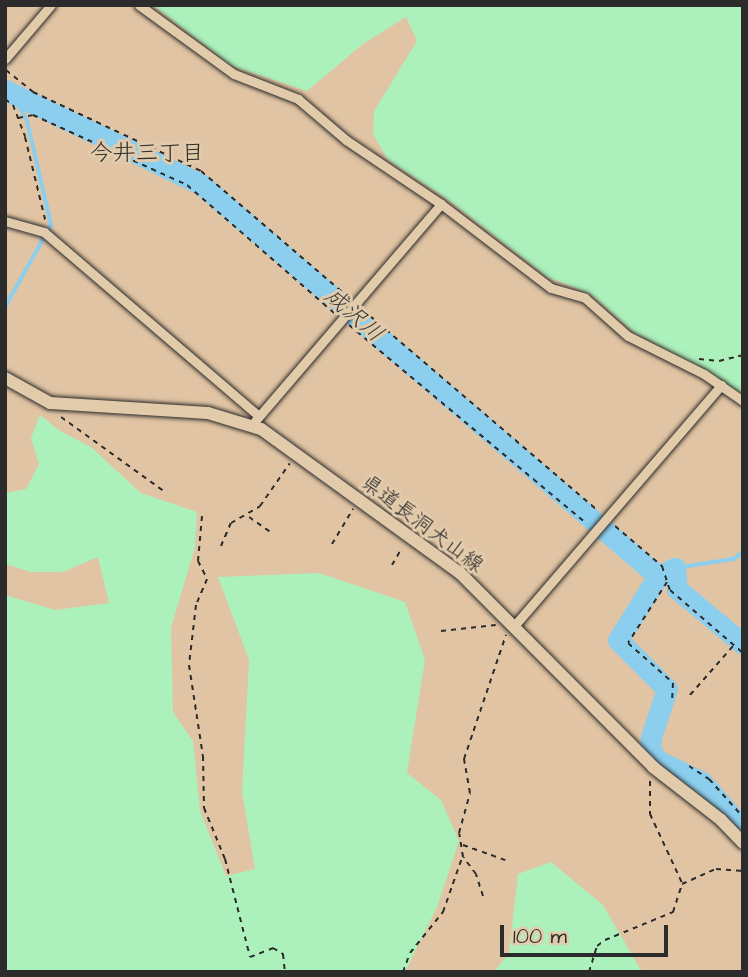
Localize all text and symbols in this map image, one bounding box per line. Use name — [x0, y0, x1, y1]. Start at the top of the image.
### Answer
district label: 今井三丁目 — [90, 139, 204, 167]
water label: 成沢川 — [319, 282, 389, 348]
street label: 県道長洞犬山線 — [356, 470, 488, 578]
scale bar — [503, 911, 671, 955]
text: 100 m — [513, 922, 567, 951]

